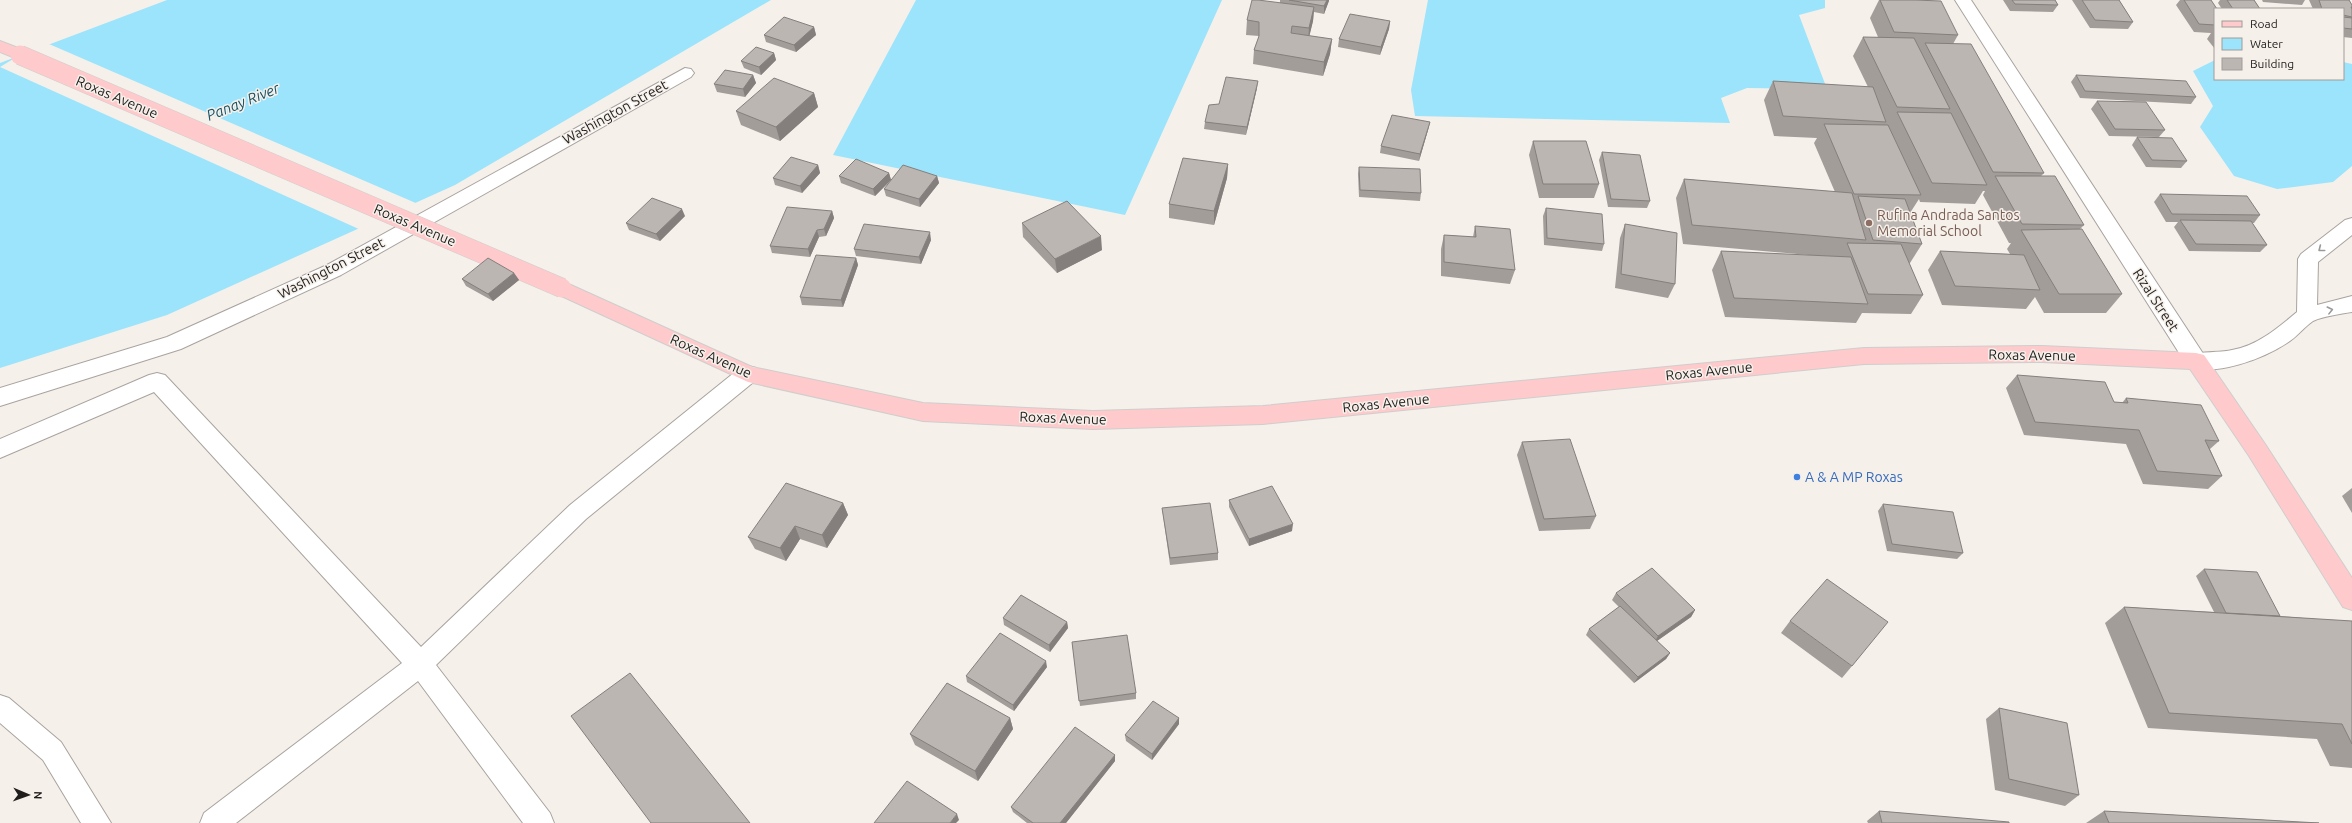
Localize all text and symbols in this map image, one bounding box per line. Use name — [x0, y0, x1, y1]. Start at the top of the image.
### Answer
legend — [2214, 8, 2344, 80]
text: Road — [2250, 17, 2278, 30]
text: Water — [2250, 37, 2283, 50]
text: Building — [2250, 57, 2294, 70]
street label: Roxas Avenue — [74, 73, 160, 121]
street label: Washington Street — [560, 76, 671, 147]
water label: Panay River — [204, 79, 283, 124]
street label: Roxas Avenue — [372, 201, 458, 249]
place label: Rufina Andrada Santos Memorial School — [1877, 207, 2020, 239]
marker: Rufina Andrada Santos Memorial School — [1864, 218, 1874, 228]
street label: Washington Street — [275, 234, 387, 302]
one-way arrow — [2319, 244, 2326, 251]
street label: Rizal Street — [2130, 266, 2183, 335]
one-way arrow — [2326, 306, 2333, 314]
street label: Roxas Avenue — [668, 331, 754, 381]
street label: Roxas Avenue — [1988, 346, 2076, 364]
street label: Roxas Avenue — [1665, 358, 1753, 384]
street label: Roxas Avenue — [1342, 390, 1430, 416]
street label: Roxas Avenue — [1019, 408, 1107, 428]
place label: A & A MP Roxas — [1805, 469, 1903, 485]
marker: A & A MP Roxas — [1792, 472, 1802, 482]
north arrow — [8, 775, 48, 815]
text: N — [32, 791, 44, 800]

